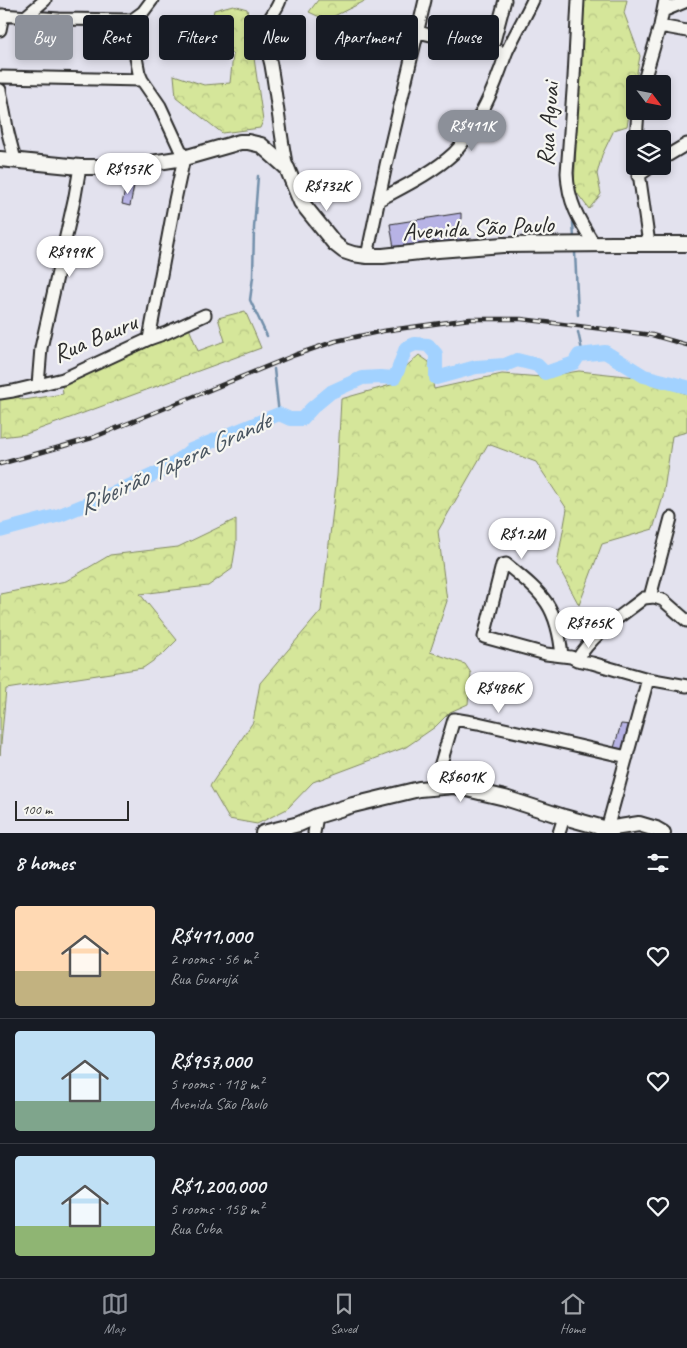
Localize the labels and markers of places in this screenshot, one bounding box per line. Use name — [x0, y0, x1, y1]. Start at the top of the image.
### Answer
pin: R$411K — [431, 110, 513, 152]
pin: R$957K — [87, 152, 169, 195]
pin: R$732K — [286, 170, 368, 212]
pin: R$999K — [29, 236, 111, 278]
pin: R$1.2M — [481, 518, 563, 560]
pin: R$765K — [548, 606, 630, 649]
pin: R$486K — [458, 672, 540, 714]
pin: R$601K — [420, 760, 502, 803]

